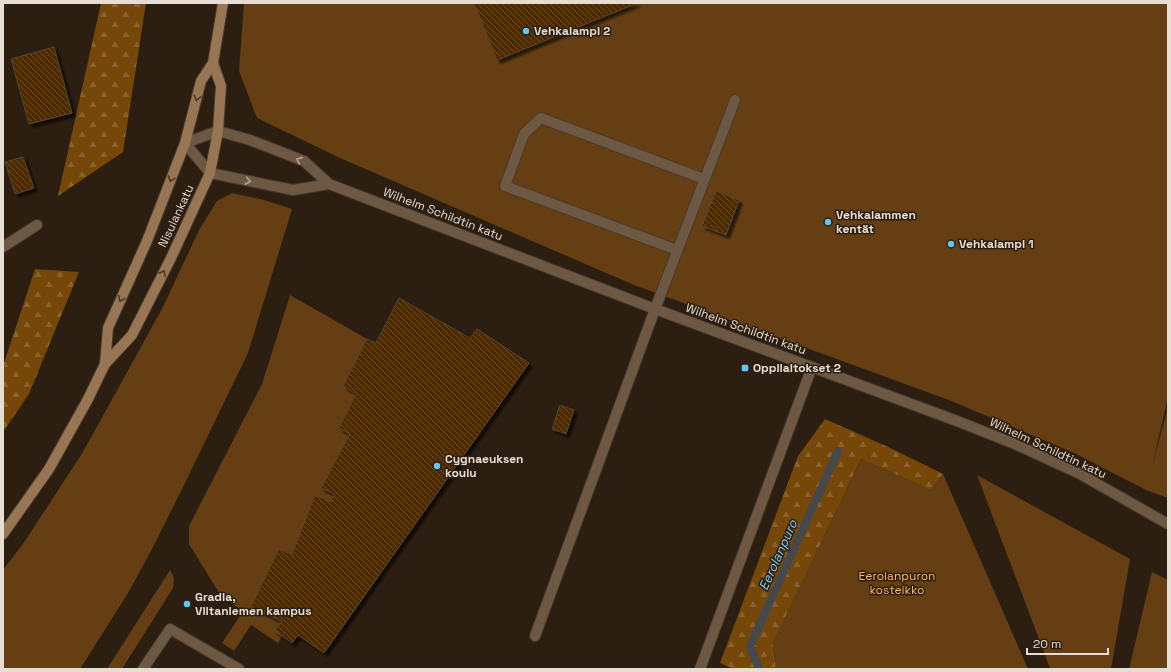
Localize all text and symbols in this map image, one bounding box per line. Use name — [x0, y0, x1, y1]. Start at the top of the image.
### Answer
place label: Vehkalampi 2 — [534, 23, 610, 39]
marker: Vehkalampi 2 — [521, 26, 531, 36]
one-way arrow — [193, 94, 201, 101]
one-way arrow — [296, 157, 303, 165]
one-way arrow — [167, 176, 175, 183]
one-way arrow — [245, 176, 251, 184]
street label: Nisulankatu — [154, 182, 198, 250]
street label: Wilhelm Schildtin katu — [381, 184, 505, 244]
place label: Vehkalammen kentät — [836, 207, 916, 237]
marker: Vehkalammen kentät — [823, 217, 833, 227]
place label: Vehkalampi 1 — [959, 236, 1034, 252]
marker: Vehkalampi 1 — [946, 239, 956, 249]
one-way arrow — [158, 270, 166, 277]
one-way arrow — [118, 295, 126, 303]
street label: Wilhelm Schildtin katu — [683, 300, 809, 358]
place label: Oppilaitokset 2 — [753, 360, 841, 376]
marker: Oppilaitokset 2 — [740, 363, 750, 373]
street label: Wilhelm Schildtin katu — [987, 414, 1109, 482]
place label: Cygnaeuksen koulu — [445, 451, 524, 481]
marker: Cygnaeuksen koulu — [432, 461, 442, 471]
water label: Eerolanpuro — [755, 516, 801, 593]
park label: Eerolanpuron kosteikko — [859, 568, 935, 598]
place label: Gradia, Viitaniemen kampus — [195, 589, 312, 619]
marker: Gradia, Viitaniemen kampus — [182, 599, 192, 609]
scale bar — [1027, 630, 1108, 656]
text: 20 m — [1033, 636, 1061, 652]

